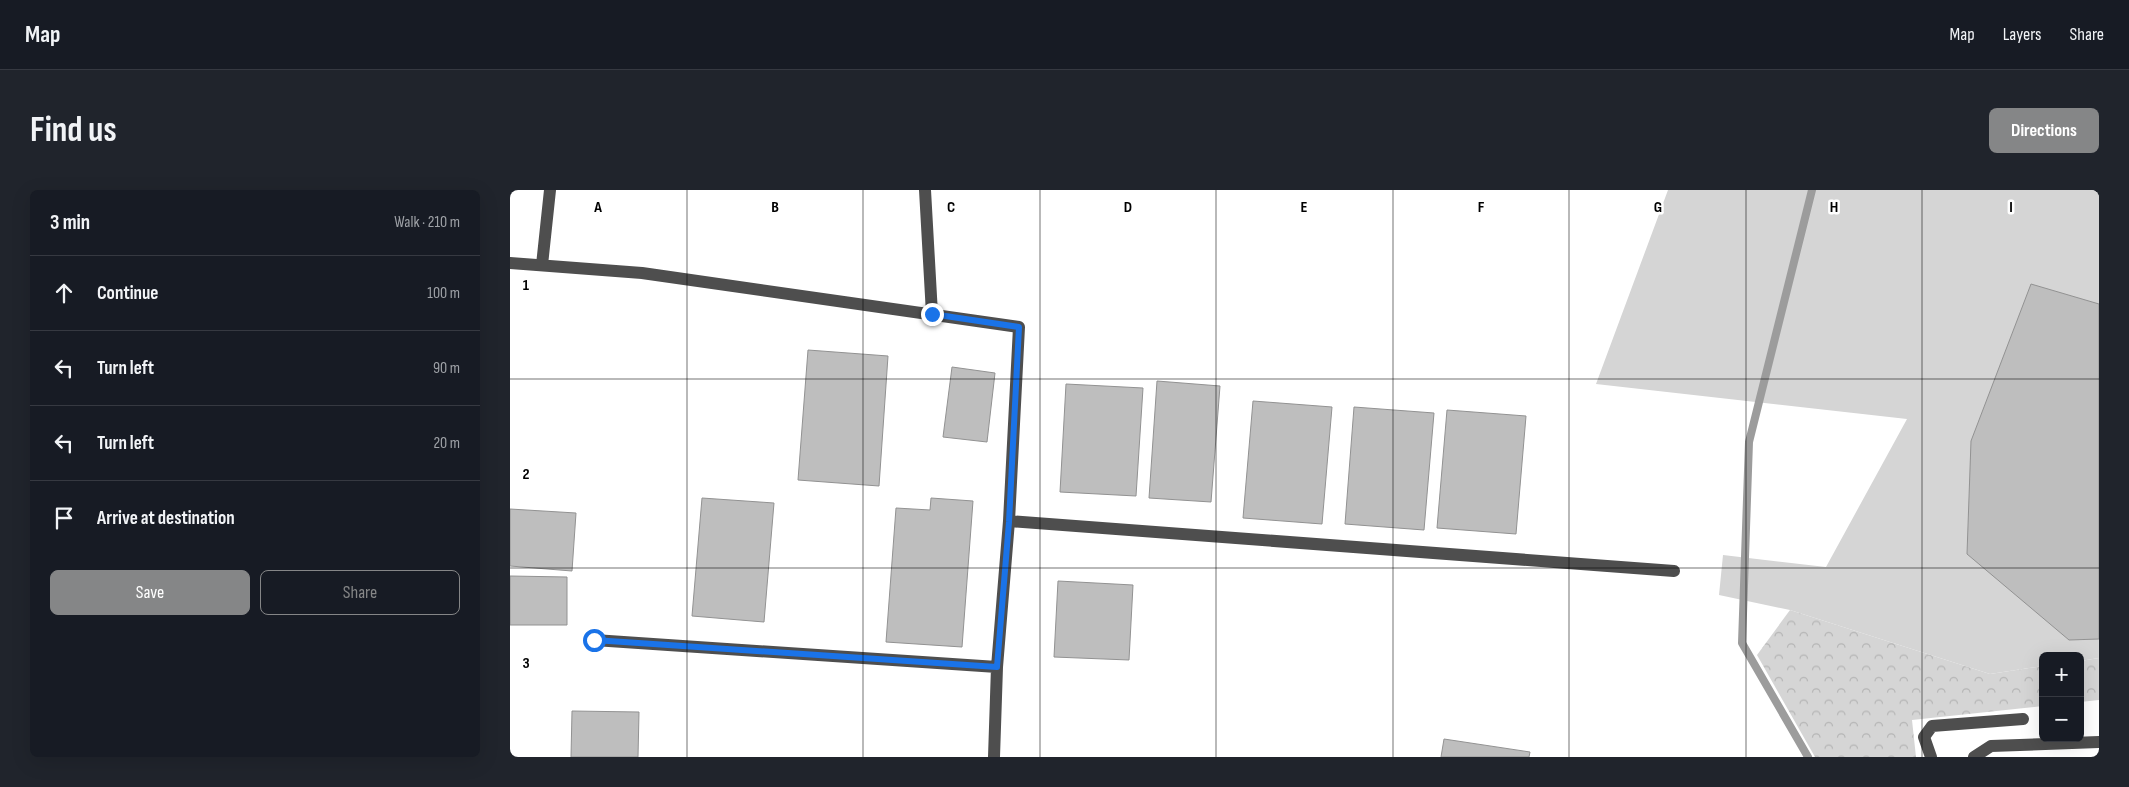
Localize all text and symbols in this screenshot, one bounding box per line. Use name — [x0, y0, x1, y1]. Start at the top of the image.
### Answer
text: Map — [25, 20, 60, 49]
text: Map — [1950, 24, 1975, 45]
text: Layers — [2003, 24, 2042, 45]
text: Share — [2070, 24, 2104, 45]
button: Directions — [1989, 108, 2099, 153]
text: Find us — [30, 109, 117, 152]
text: A — [593, 198, 602, 217]
text: B — [771, 198, 779, 217]
text: C — [947, 198, 955, 217]
text: D — [1124, 198, 1132, 217]
text: E — [1301, 198, 1308, 217]
text: F — [1478, 198, 1485, 217]
text: G — [1654, 198, 1662, 217]
text: H — [1830, 198, 1838, 217]
text: I — [2009, 198, 2013, 217]
text: 3 min — [50, 210, 90, 235]
text: Walk · 210 m — [394, 213, 460, 232]
text: 1 — [523, 276, 530, 295]
icon: ahead — [50, 279, 78, 307]
text: Continue — [97, 282, 158, 305]
text: 100 m — [427, 284, 460, 303]
route end — [921, 303, 944, 326]
icon: left — [50, 354, 78, 382]
text: Turn left — [97, 357, 154, 380]
text: 90 m — [433, 359, 460, 378]
icon: left — [50, 429, 78, 457]
text: Turn left — [97, 432, 154, 455]
text: 20 m — [433, 434, 460, 453]
text: 2 — [522, 465, 530, 484]
icon: arrive — [50, 504, 78, 532]
text: Arrive at destination — [97, 507, 235, 530]
button: Save — [50, 570, 250, 615]
button: Share — [260, 570, 460, 615]
route start — [583, 629, 606, 652]
map controls — [2039, 652, 2084, 742]
button: + — [2039, 652, 2084, 697]
text: 3 — [522, 654, 530, 673]
button: − — [2039, 697, 2084, 742]

